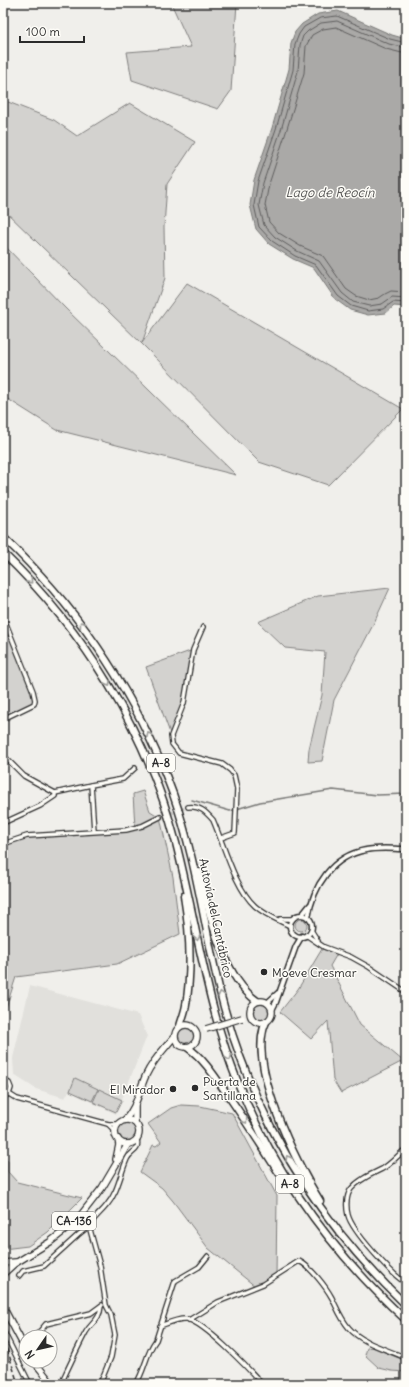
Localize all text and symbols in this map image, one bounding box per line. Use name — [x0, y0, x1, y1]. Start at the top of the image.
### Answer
scale bar — [20, 18, 84, 44]
text: 100 m — [26, 24, 60, 39]
water label: Lago de Reocín — [285, 184, 375, 201]
one-way arrow — [26, 576, 33, 584]
one-way arrow — [79, 621, 87, 628]
one-way arrow — [104, 680, 111, 687]
one-way arrow — [146, 732, 154, 739]
road number: A-8 — [147, 754, 175, 772]
street label: Autovía del Cantábrico — [196, 857, 236, 980]
one-way arrow — [192, 935, 200, 941]
place label: Moeve Cresmar — [272, 965, 357, 980]
marker: Moeve Cresmar — [259, 967, 269, 977]
one-way arrow — [217, 991, 226, 998]
one-way arrow — [224, 1054, 232, 1061]
place label: Puerta de Santillana — [203, 1074, 256, 1103]
place label: El Mirador — [110, 1082, 165, 1097]
marker: Puerta de Santillana — [190, 1083, 200, 1093]
marker: El Mirador — [168, 1084, 178, 1094]
one-way arrow — [241, 1117, 248, 1124]
one-way arrow — [285, 1155, 292, 1162]
road number: A-8 — [276, 1175, 304, 1193]
road number: CA-136 — [52, 1212, 96, 1230]
north arrow — [18, 1329, 58, 1369]
text: N — [22, 1348, 38, 1362]

